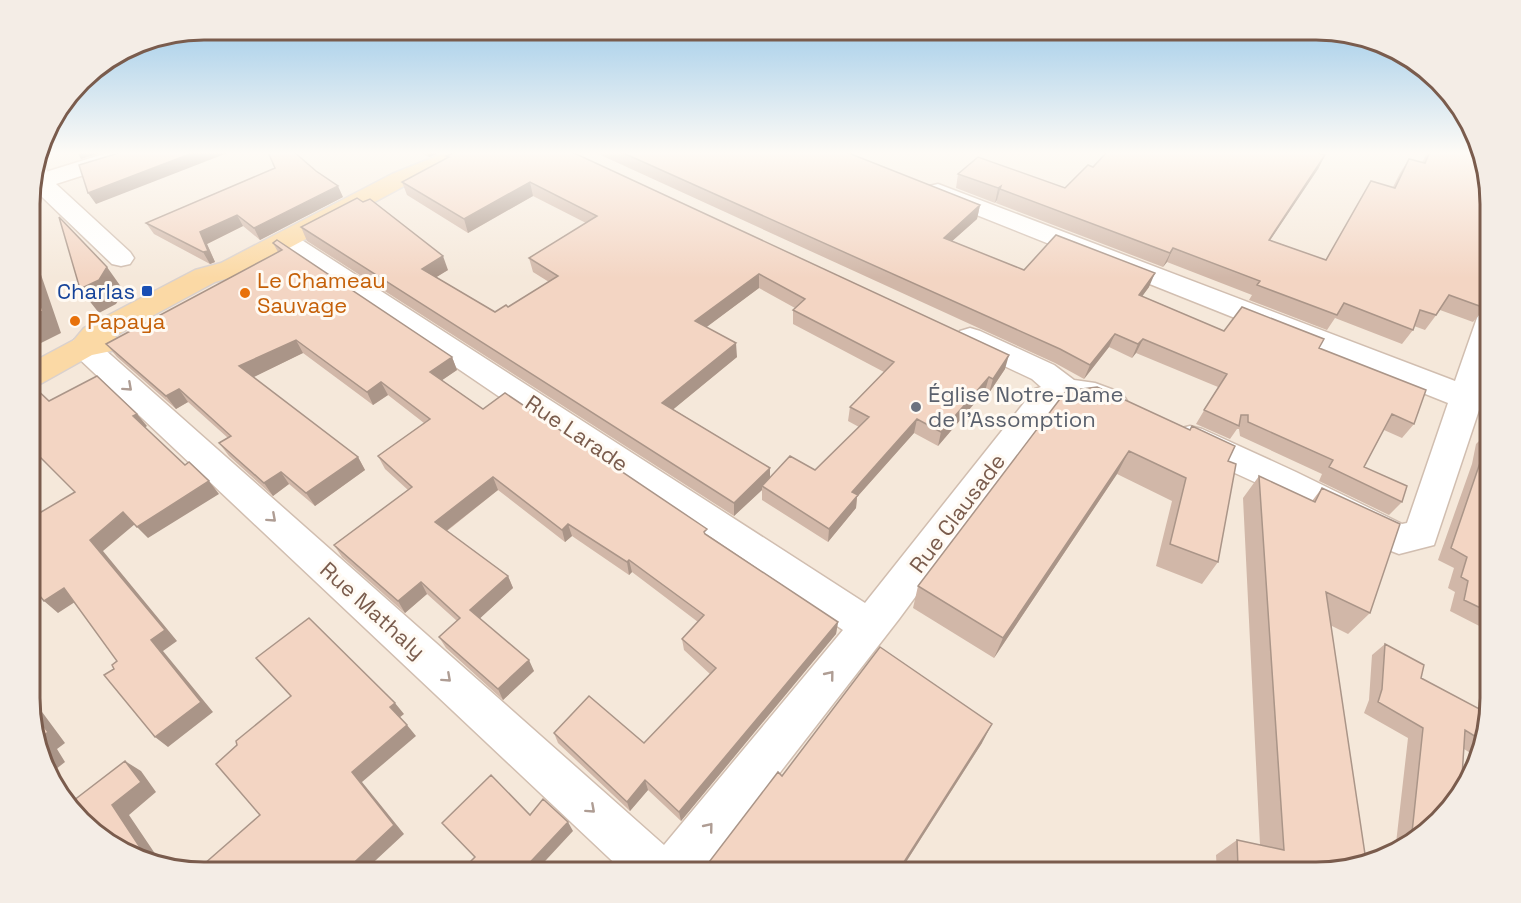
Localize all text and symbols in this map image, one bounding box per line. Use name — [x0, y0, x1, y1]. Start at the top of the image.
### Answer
place label: Le Chameau Sauvage — [257, 266, 386, 319]
place label: Charlas — [57, 277, 135, 305]
marker: Charlas — [140, 284, 154, 298]
marker: Le Chameau Sauvage — [238, 286, 252, 300]
place label: Papaya — [87, 307, 166, 335]
marker: Papaya — [68, 314, 82, 328]
one-way arrow — [121, 379, 132, 390]
place label: Église Notre-Dame de l'Assomption — [928, 380, 1124, 433]
street label: Rue Larade — [520, 388, 634, 478]
marker: Église Notre-Dame de l'Assomption — [909, 400, 923, 414]
street label: Rue Clausade — [903, 448, 1011, 578]
one-way arrow — [265, 511, 276, 522]
street label: Rue Mathaly — [315, 555, 431, 665]
one-way arrow — [823, 670, 834, 681]
one-way arrow — [440, 671, 451, 682]
one-way arrow — [584, 802, 595, 813]
one-way arrow — [701, 823, 712, 834]

